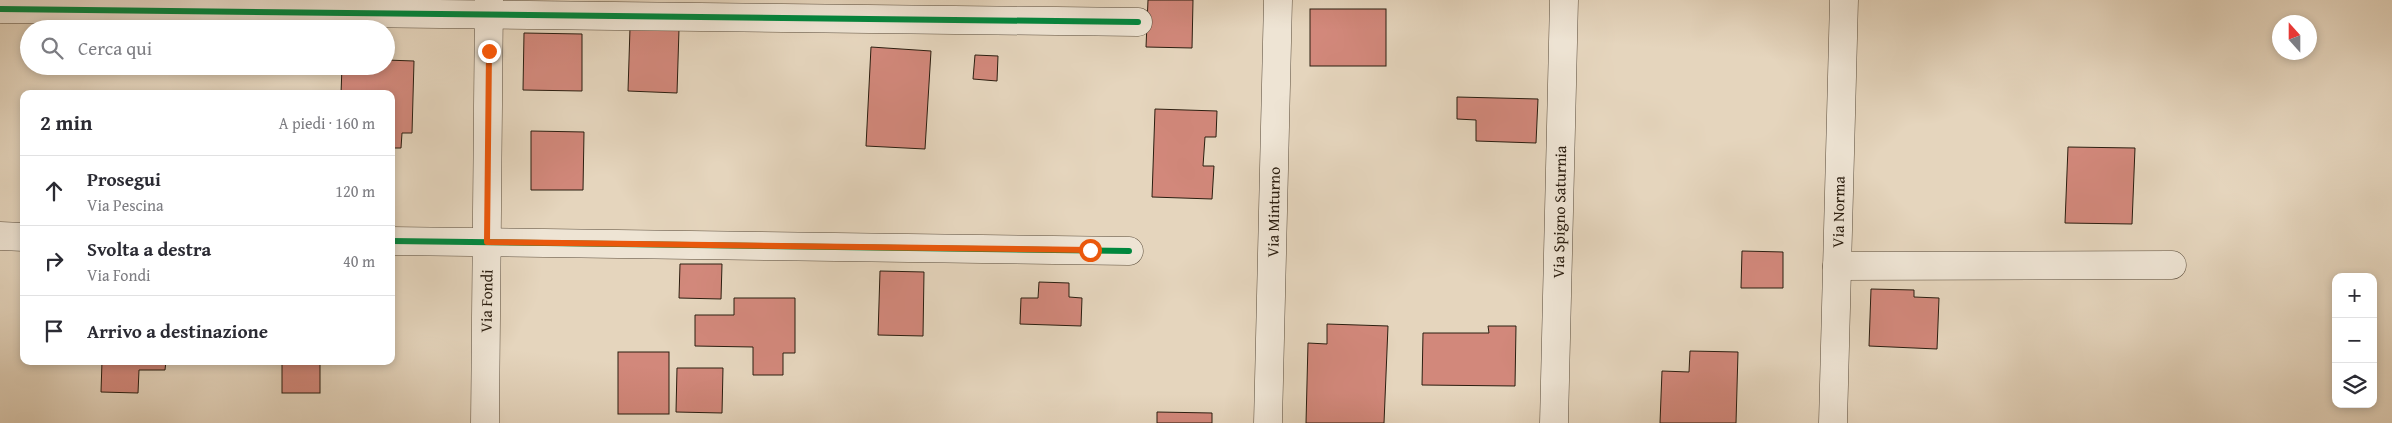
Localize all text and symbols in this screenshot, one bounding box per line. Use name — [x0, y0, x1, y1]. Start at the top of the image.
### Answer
north arrow — [2272, 15, 2317, 60]
search box — [20, 20, 395, 75]
icon: search — [38, 34, 66, 62]
text: Cerca qui — [78, 34, 152, 62]
route end — [478, 40, 501, 63]
text: 2 min — [40, 107, 92, 138]
text: A piedi · 160 m — [279, 111, 375, 135]
street label: Via Spigno Saturnia — [1546, 145, 1572, 279]
text: Prosegui — [87, 165, 161, 193]
street label: Via Minturno — [1260, 166, 1286, 258]
street label: Via Norma — [1825, 175, 1851, 248]
icon: ahead — [40, 177, 68, 205]
text: 120 m — [335, 179, 375, 203]
text: Via Pescina — [87, 193, 164, 217]
text: Svolta a destra — [87, 235, 211, 263]
route start — [1079, 239, 1102, 262]
icon: right — [40, 247, 68, 275]
text: 40 m — [343, 249, 375, 273]
text: Via Fondi — [87, 263, 150, 287]
street label: Via Fondi — [473, 269, 499, 333]
map controls — [2332, 273, 2377, 408]
button: + — [2332, 273, 2377, 318]
icon: arrive — [40, 317, 68, 345]
text: Arrivo a destinazione — [87, 317, 268, 345]
button: − — [2332, 318, 2377, 363]
button: layers — [2332, 363, 2377, 408]

